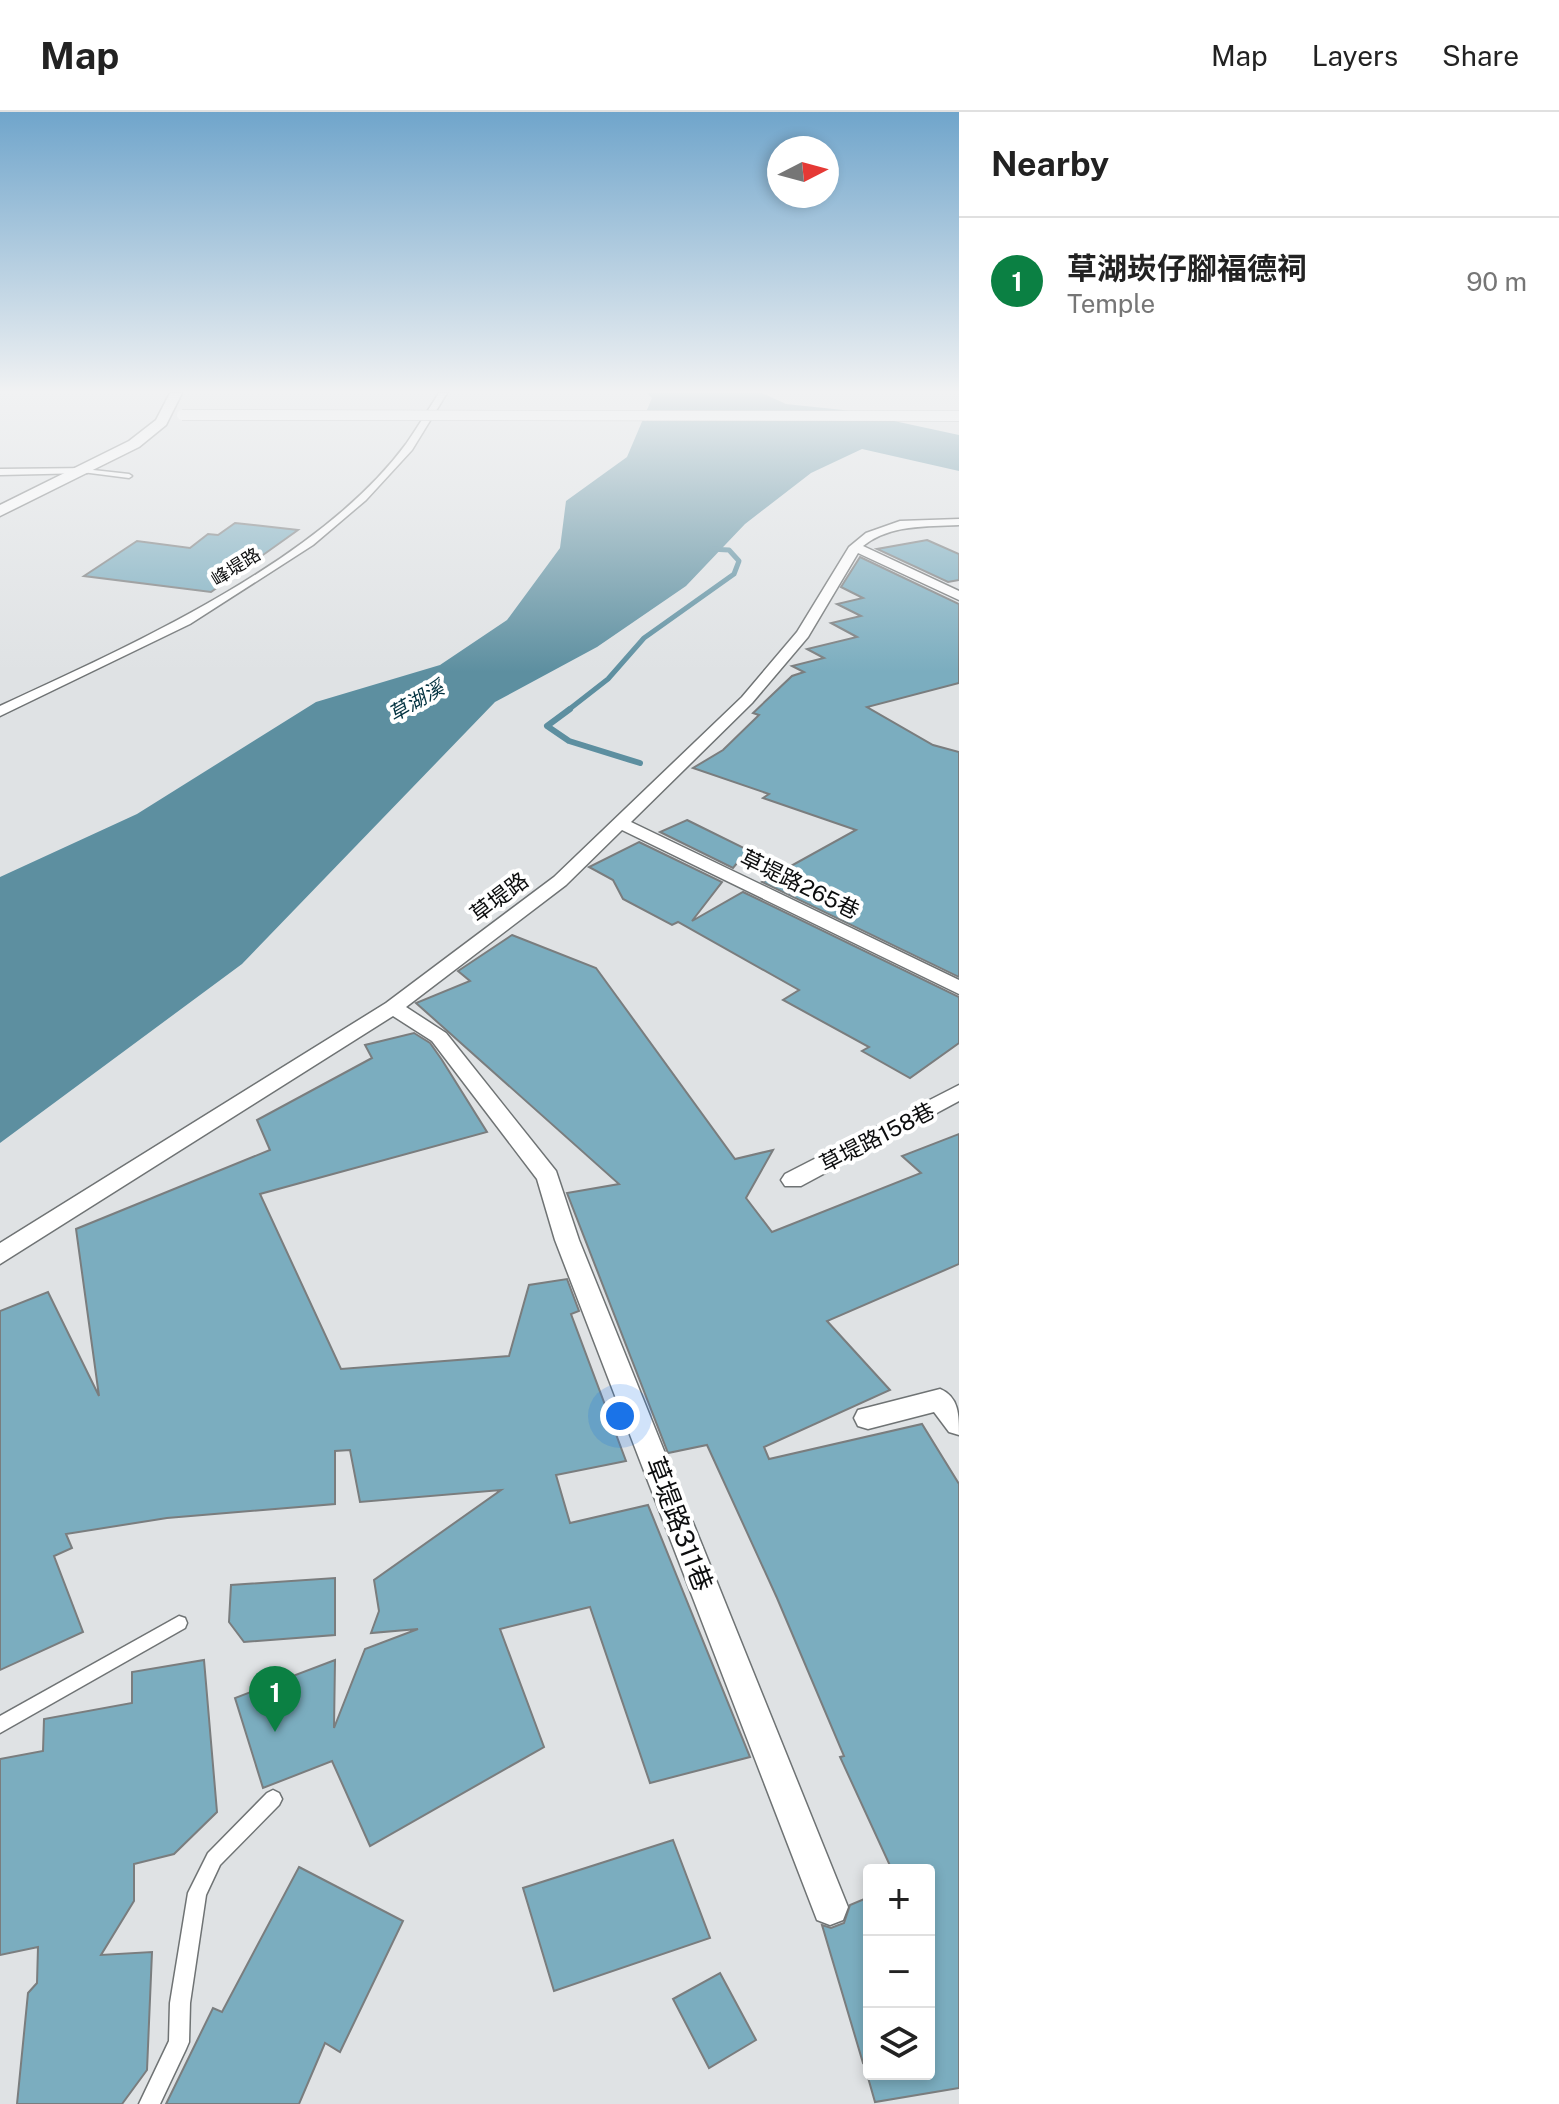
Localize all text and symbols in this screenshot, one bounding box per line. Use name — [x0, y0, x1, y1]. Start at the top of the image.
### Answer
text: Map — [40, 33, 119, 78]
text: Map — [1211, 39, 1268, 72]
text: Layers — [1312, 39, 1398, 72]
text: Share — [1442, 39, 1519, 72]
north arrow — [767, 136, 839, 208]
text: Nearby — [991, 144, 1109, 184]
text: 草湖崁仔腳福德祠 — [1067, 250, 1307, 286]
text: 1 — [1011, 266, 1023, 297]
text: 90 m — [1466, 266, 1527, 297]
text: Temple — [1067, 288, 1155, 319]
street label: 峰堤路 — [207, 543, 264, 590]
water label: 草湖溪 — [384, 674, 451, 726]
street label: 草堤路265巷 — [736, 844, 864, 924]
street label: 草堤路 — [465, 867, 533, 927]
street label: 草堤路158巷 — [815, 1097, 939, 1177]
your location — [600, 1396, 640, 1436]
street label: 草堤路311巷 — [640, 1452, 719, 1595]
pin: 1 — [249, 1666, 301, 1732]
map controls — [863, 1864, 935, 2080]
button: + — [863, 1864, 935, 1936]
button: − — [863, 1936, 935, 2008]
button: layers — [863, 2008, 935, 2080]

